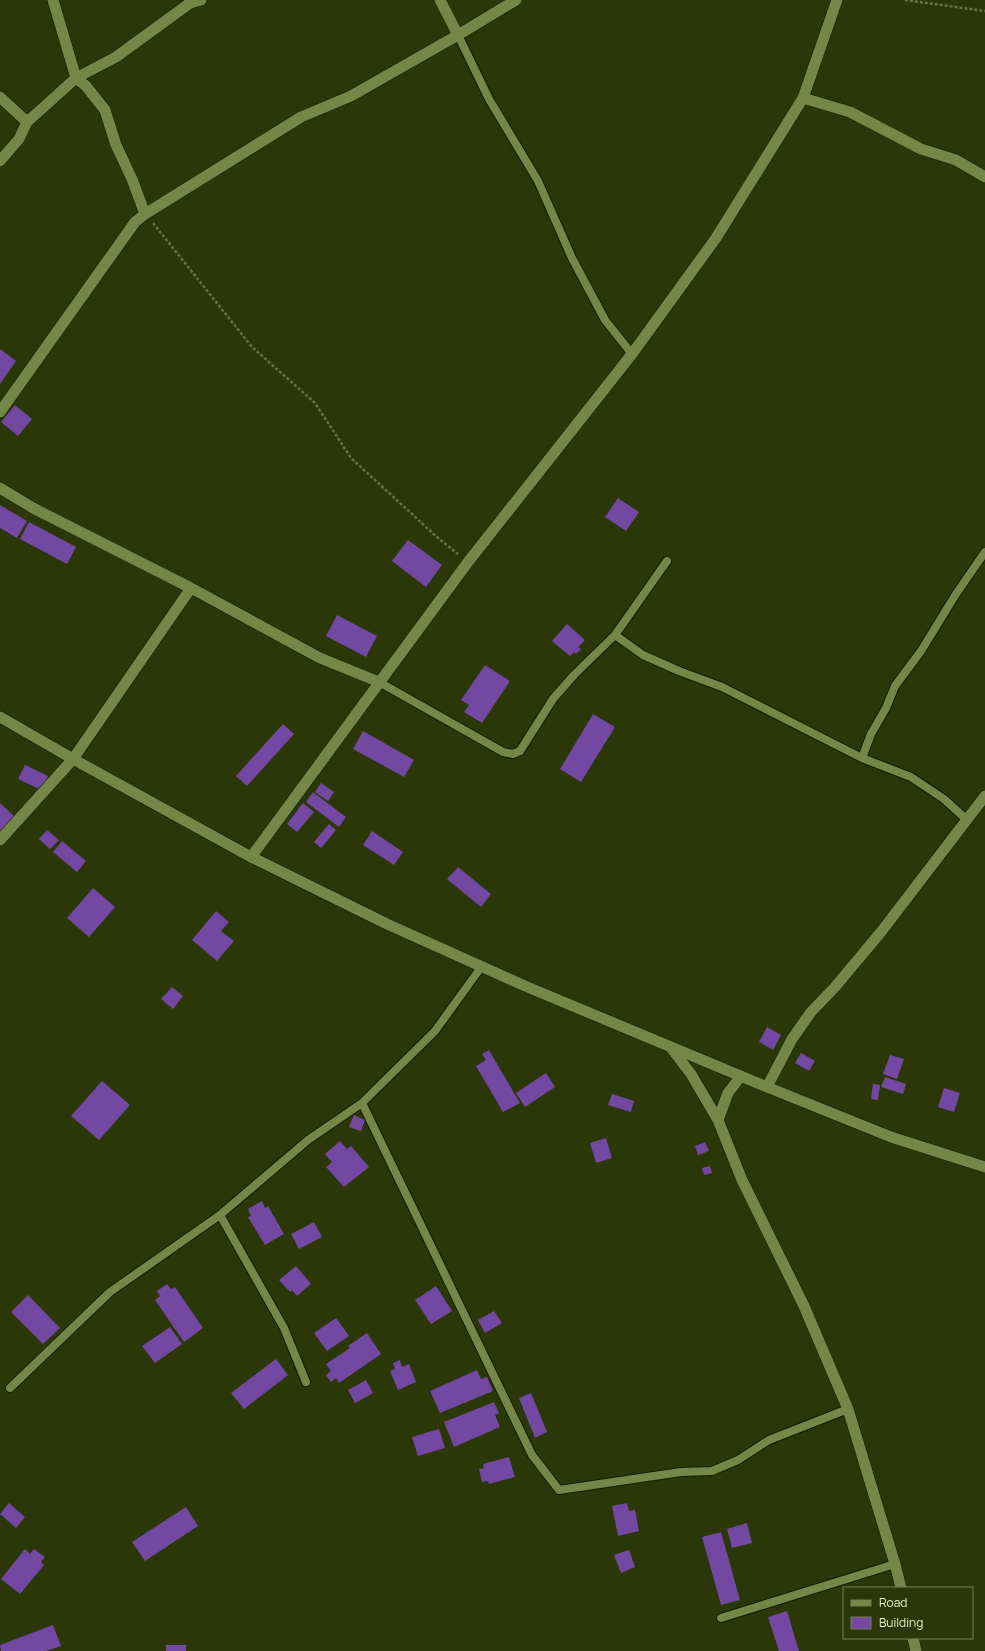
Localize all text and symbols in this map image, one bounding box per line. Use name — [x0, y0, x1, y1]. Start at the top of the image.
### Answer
legend — [843, 1587, 973, 1639]
text: Road — [879, 1594, 907, 1611]
text: Building — [879, 1614, 923, 1631]

